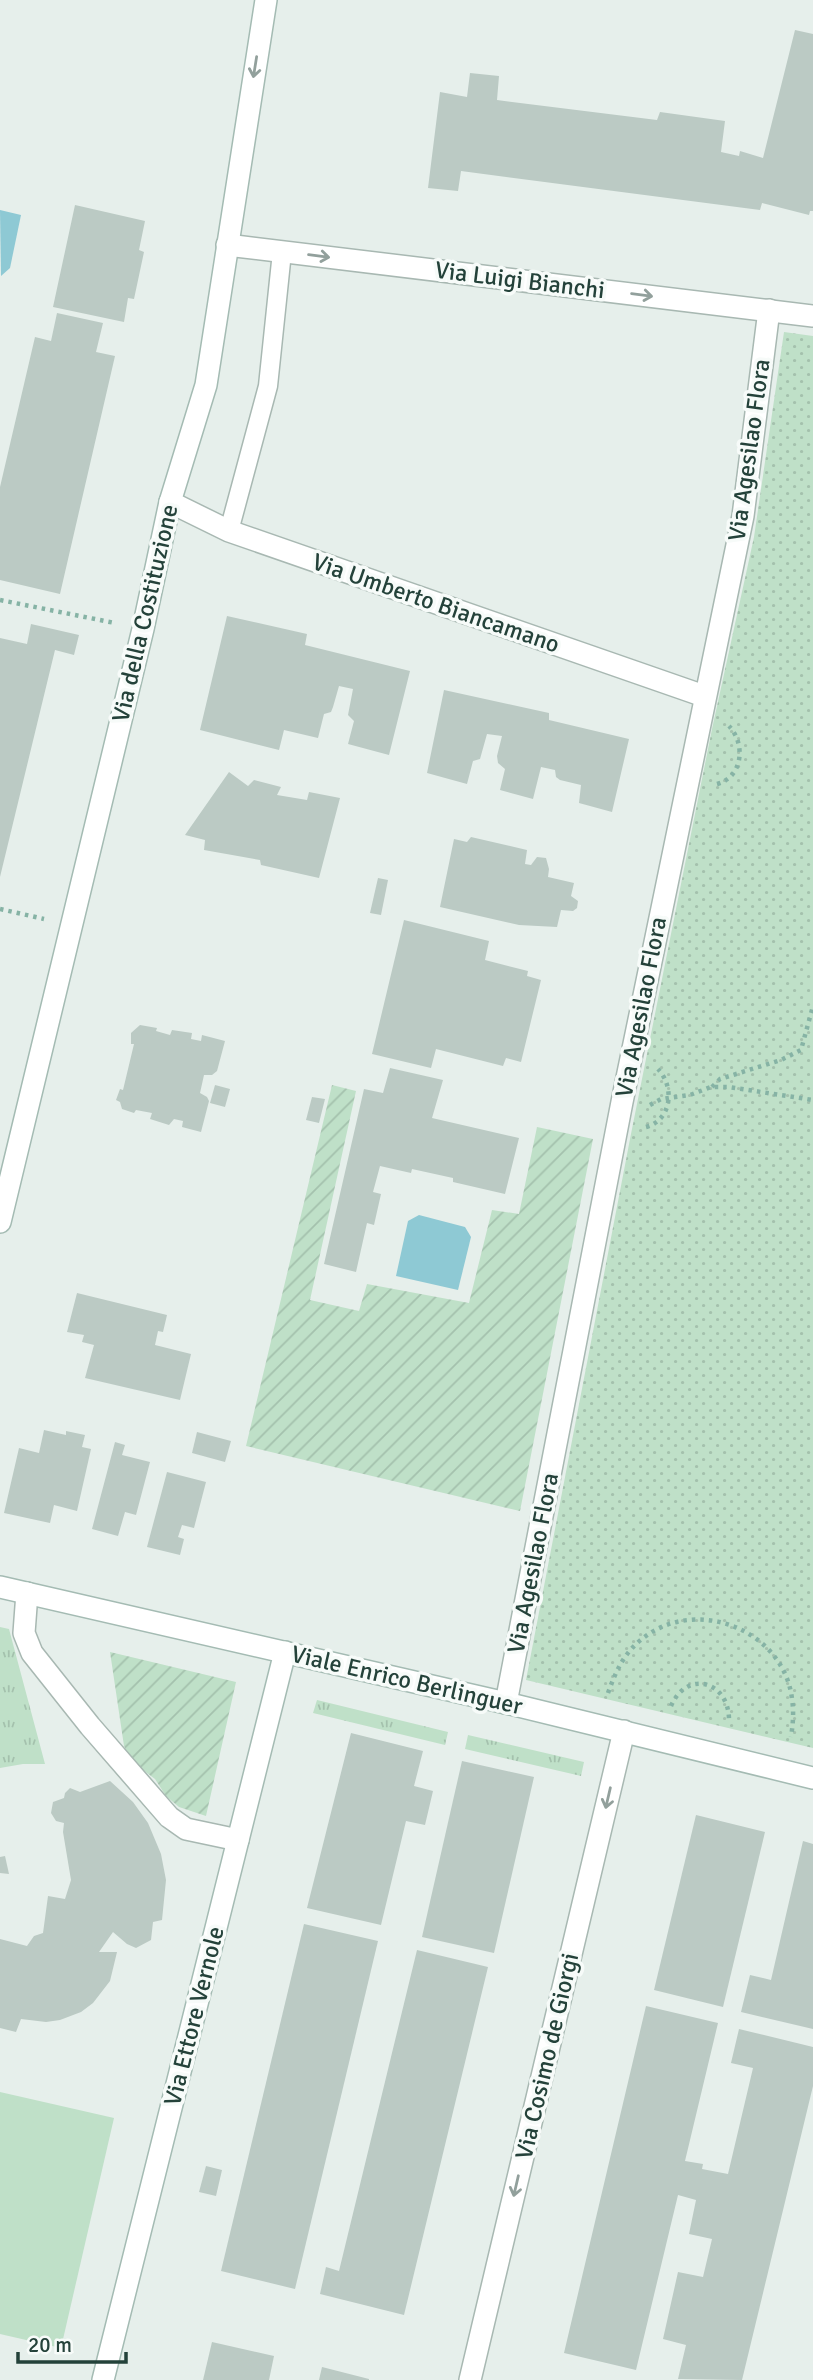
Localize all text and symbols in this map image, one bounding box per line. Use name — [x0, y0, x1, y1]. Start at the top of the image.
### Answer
one-way arrow — [249, 55, 262, 78]
one-way arrow — [307, 250, 330, 263]
street label: Via Luigi Bianchi — [433, 255, 607, 305]
one-way arrow — [631, 288, 653, 301]
street label: Via Agesilao Flora — [721, 357, 777, 543]
street label: Via della Costituzione — [105, 501, 185, 725]
street label: Via Umberto Biancamano — [308, 547, 564, 659]
street label: Via Agesilao Flora — [609, 914, 673, 1100]
street label: Via Agesilao Flora — [501, 1470, 565, 1656]
street label: Viale Enrico Berlinguer — [288, 1639, 526, 1721]
one-way arrow — [601, 1786, 614, 1809]
street label: Via Ettore Vernole — [157, 1923, 231, 2109]
street label: Via Cosimo de Giorgi — [509, 1950, 585, 2162]
one-way arrow — [509, 2174, 522, 2197]
scale bar — [18, 2320, 126, 2364]
text: 20 m — [28, 2332, 72, 2358]

